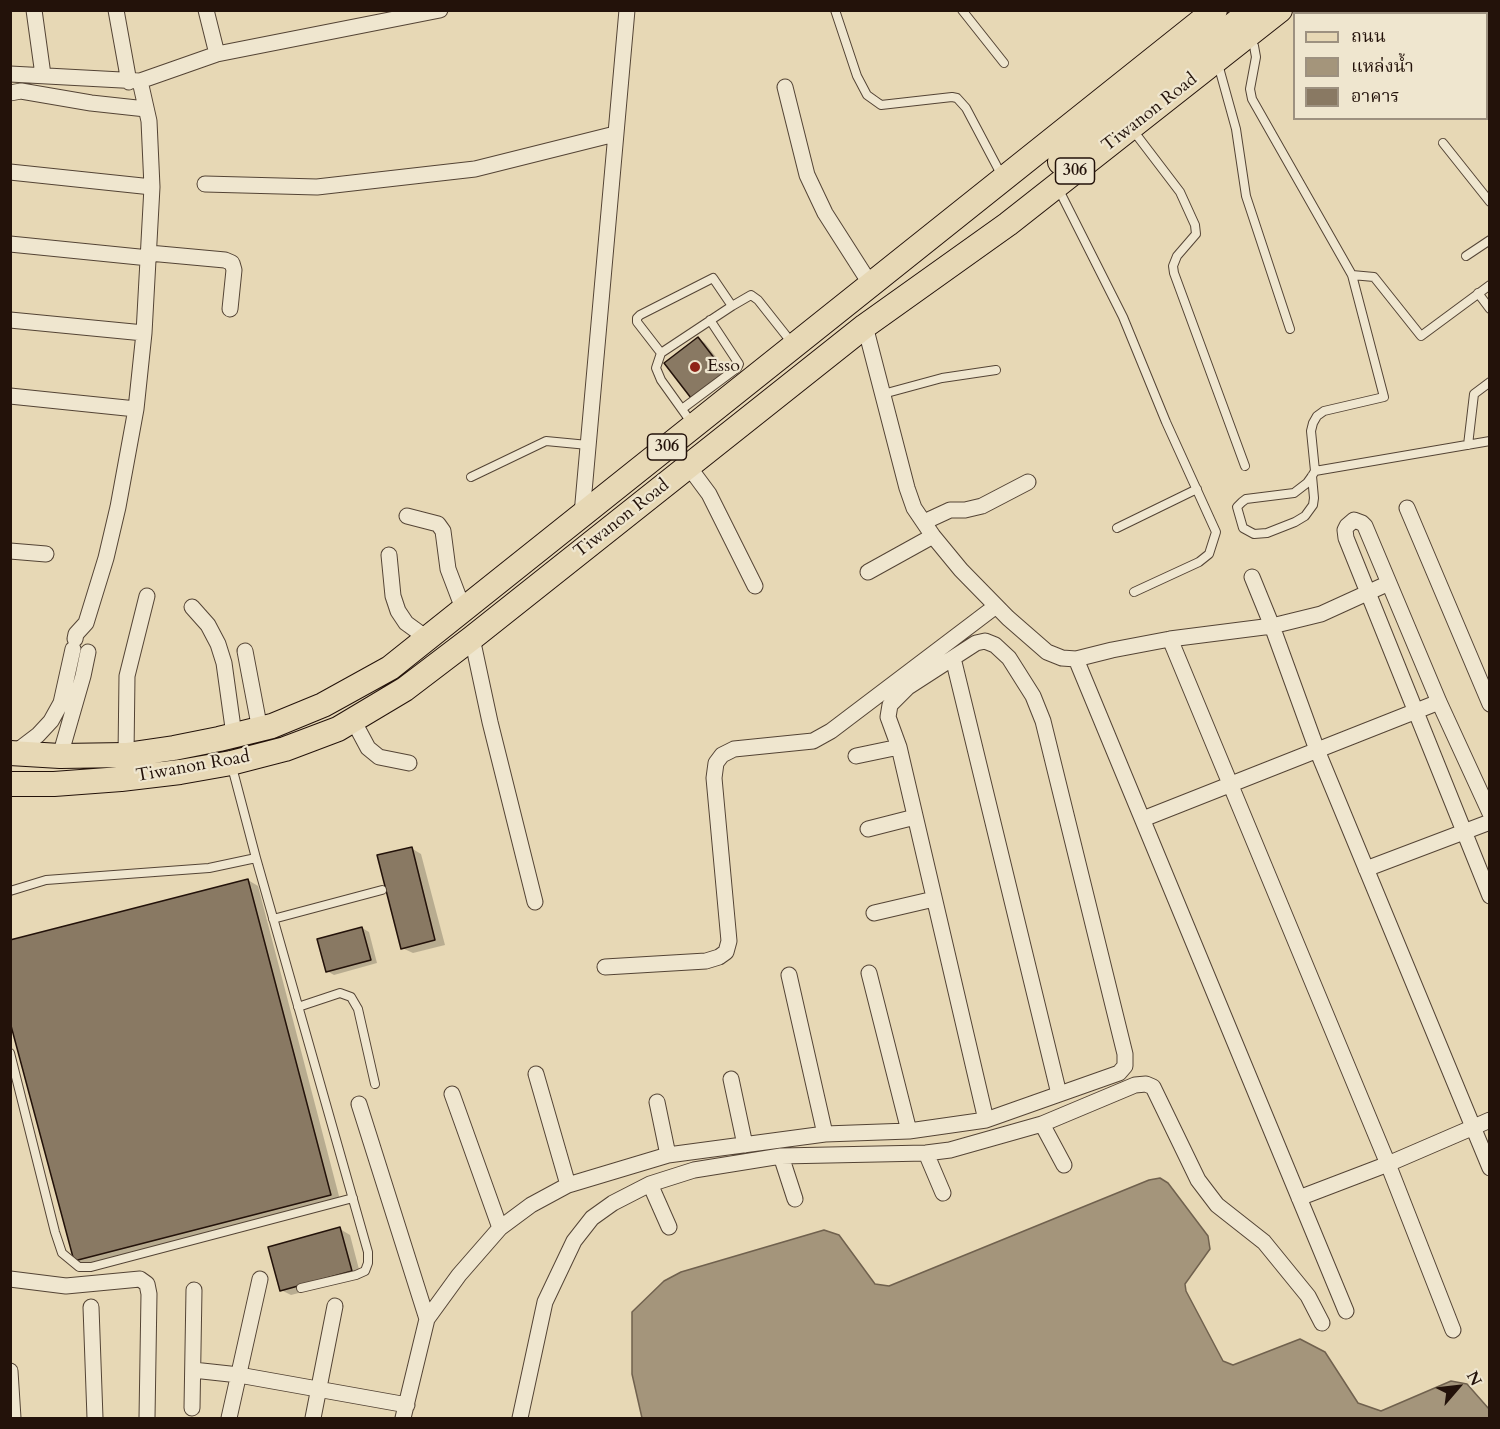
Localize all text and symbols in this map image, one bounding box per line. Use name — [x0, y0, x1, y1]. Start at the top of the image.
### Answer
legend — [1293, 12, 1488, 120]
text: ถนน — [1351, 24, 1386, 49]
text: แหล่งน้ำ — [1351, 54, 1414, 79]
street label: Tiwanon Road — [1098, 69, 1202, 157]
text: อาคาร — [1351, 84, 1400, 109]
road number: 306 — [1056, 158, 1094, 184]
place label: Esso — [707, 356, 740, 378]
marker: Esso — [688, 360, 702, 374]
road number: 306 — [648, 434, 686, 460]
street label: Tiwanon Road — [570, 475, 674, 563]
street label: Tiwanon Road — [134, 746, 252, 788]
north arrow — [1428, 1357, 1488, 1417]
text: N — [1461, 1367, 1487, 1390]

